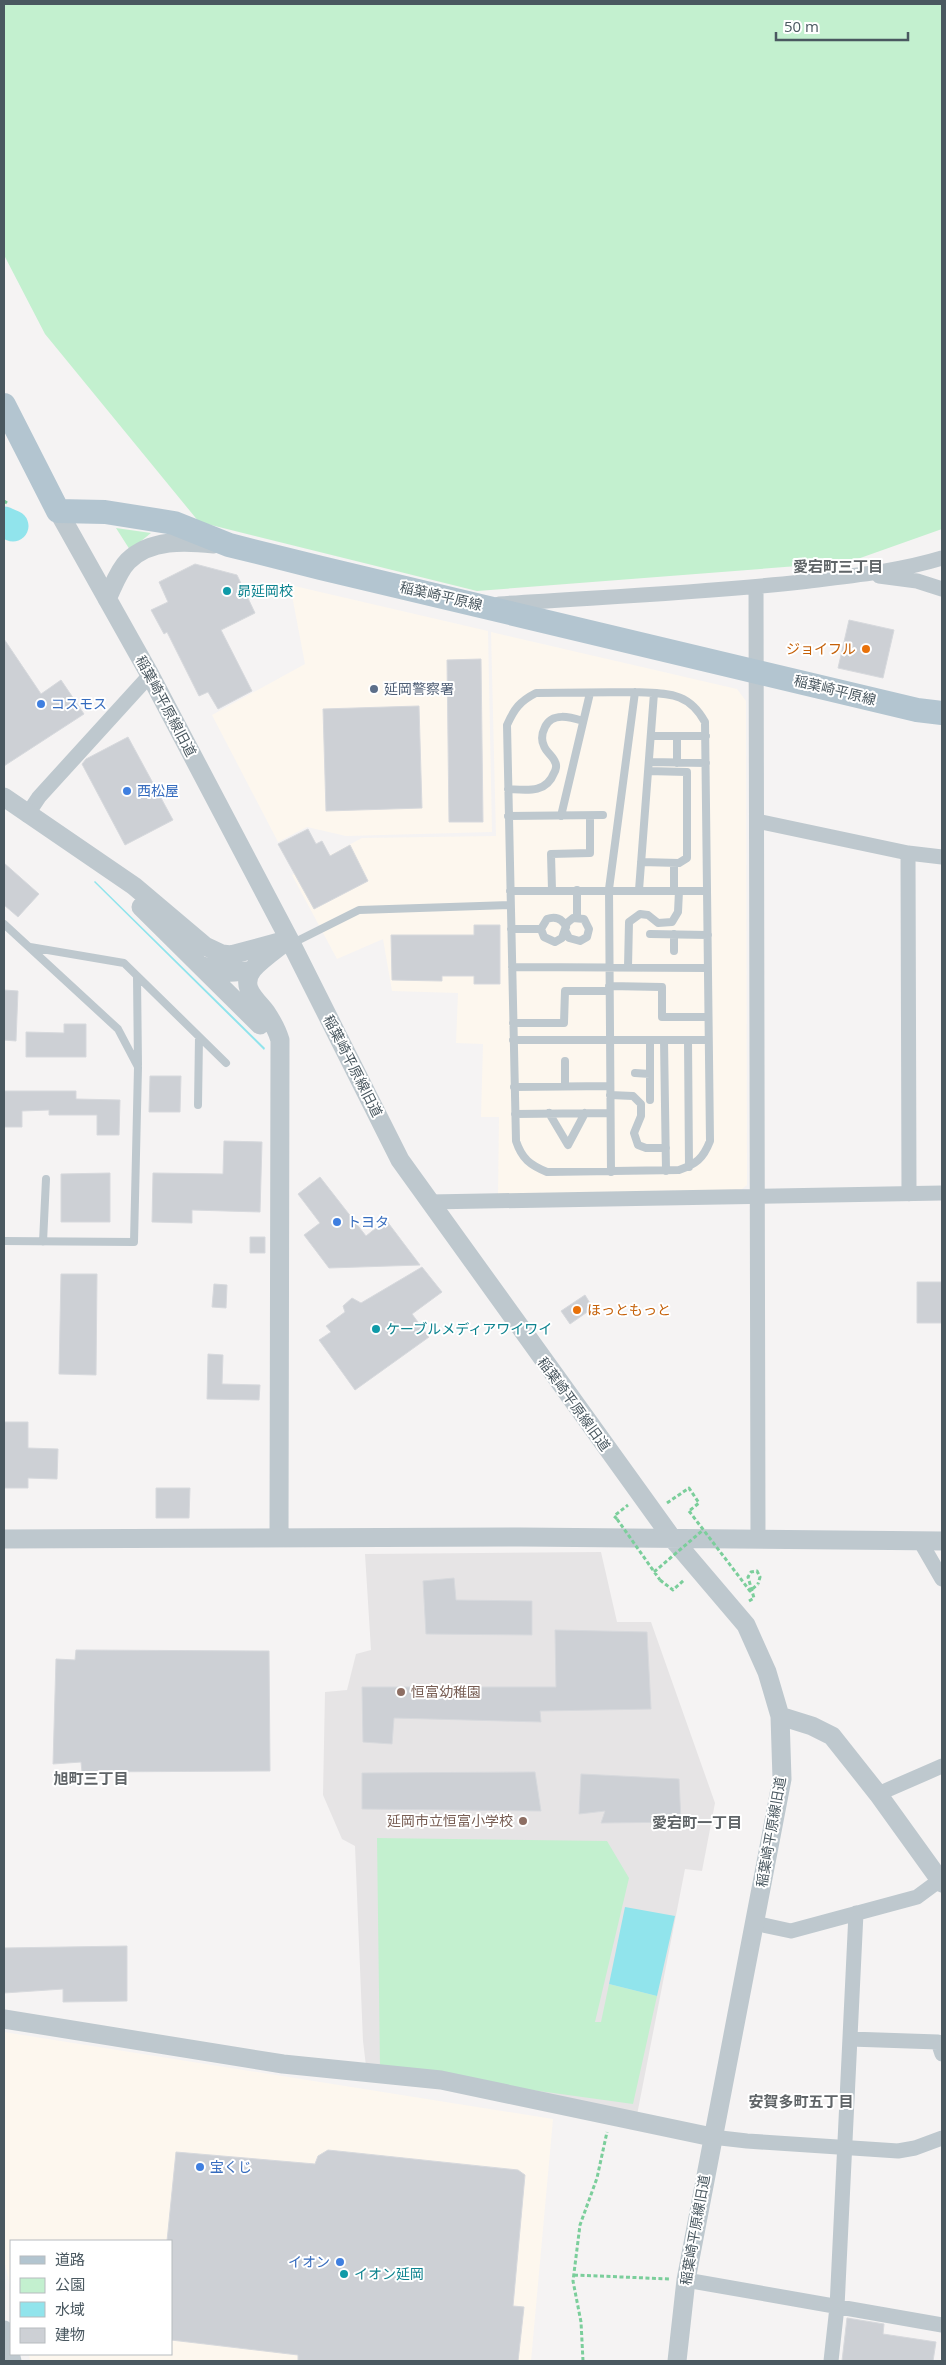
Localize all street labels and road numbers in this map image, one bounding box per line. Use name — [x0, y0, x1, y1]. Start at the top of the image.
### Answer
street label: 稲葉崎平原線 — [398, 577, 484, 614]
street label: 稲葉崎平原線旧道 — [132, 652, 201, 760]
street label: 稲葉崎平原線 — [792, 670, 878, 709]
street label: 稲葉崎平原線旧道 — [320, 1012, 387, 1120]
street label: 稲葉崎平原線旧道 — [534, 1353, 615, 1455]
street label: 稲葉崎平原線旧道 — [751, 1775, 790, 1889]
street label: 稲葉崎平原線旧道 — [675, 2173, 714, 2287]

